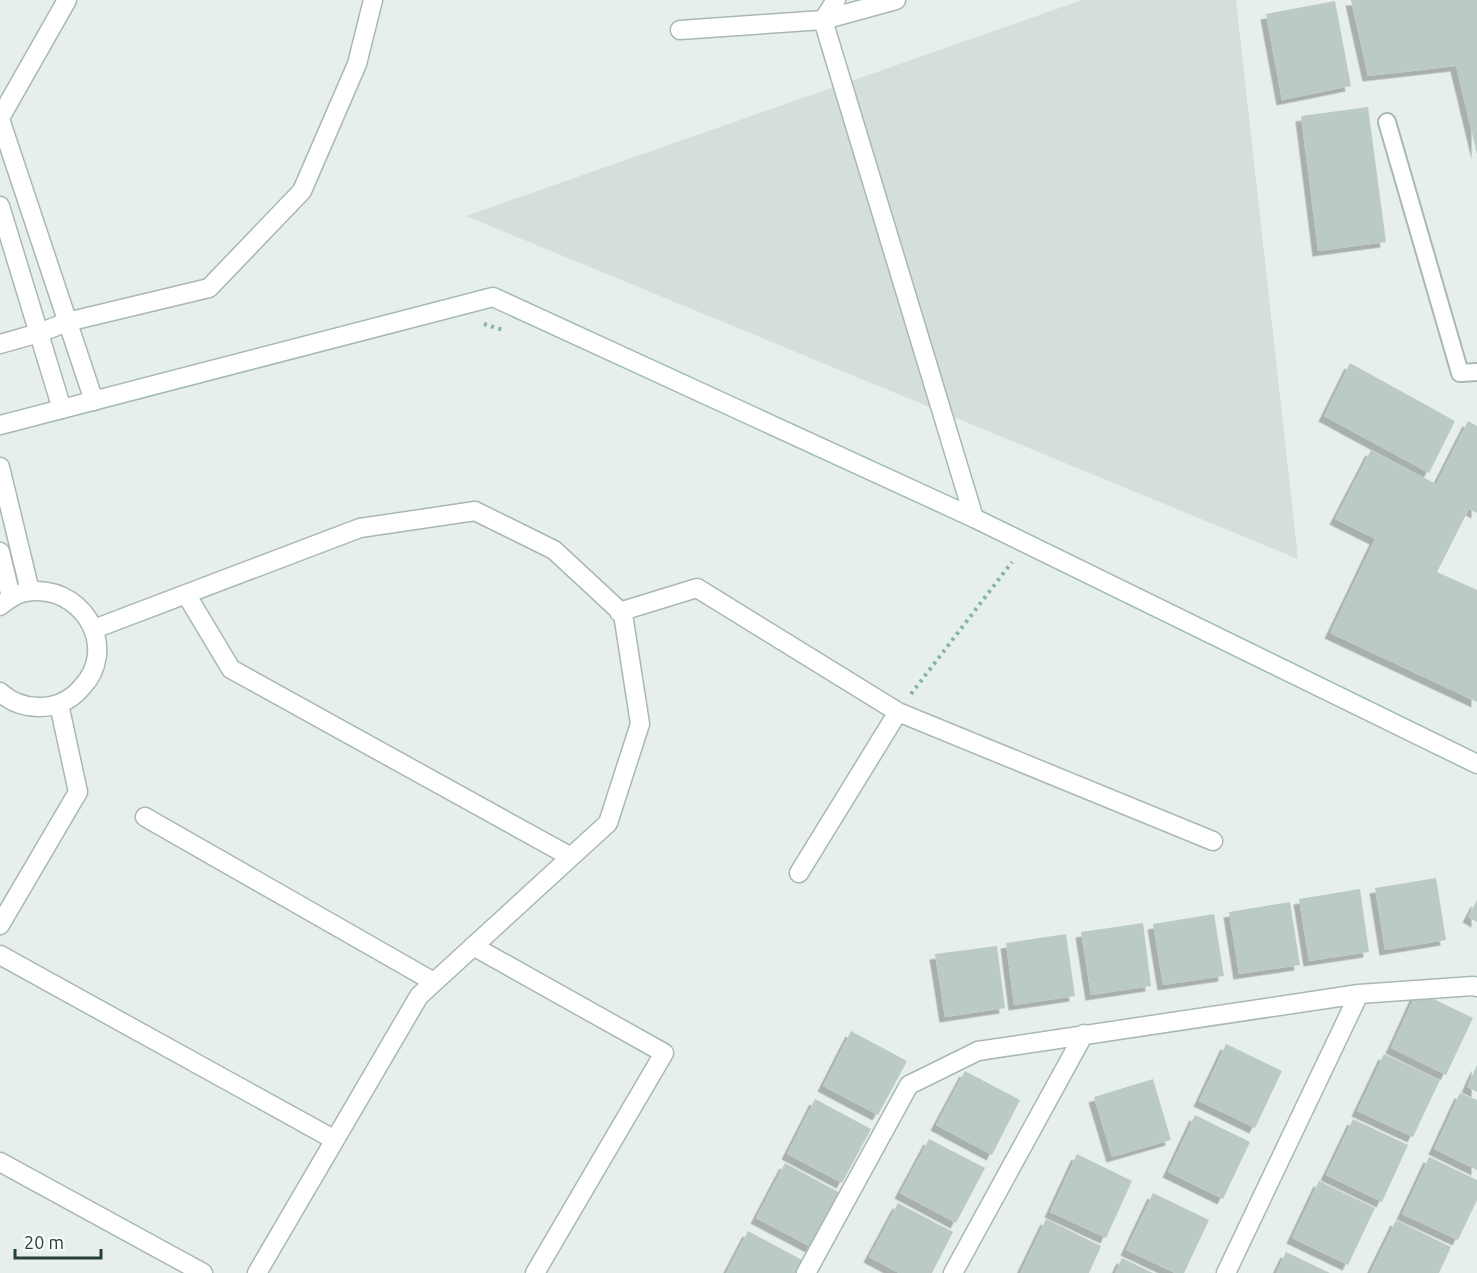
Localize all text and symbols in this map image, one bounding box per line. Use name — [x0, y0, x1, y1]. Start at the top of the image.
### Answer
scale bar — [15, 1222, 100, 1260]
text: 20 m — [24, 1232, 64, 1252]

